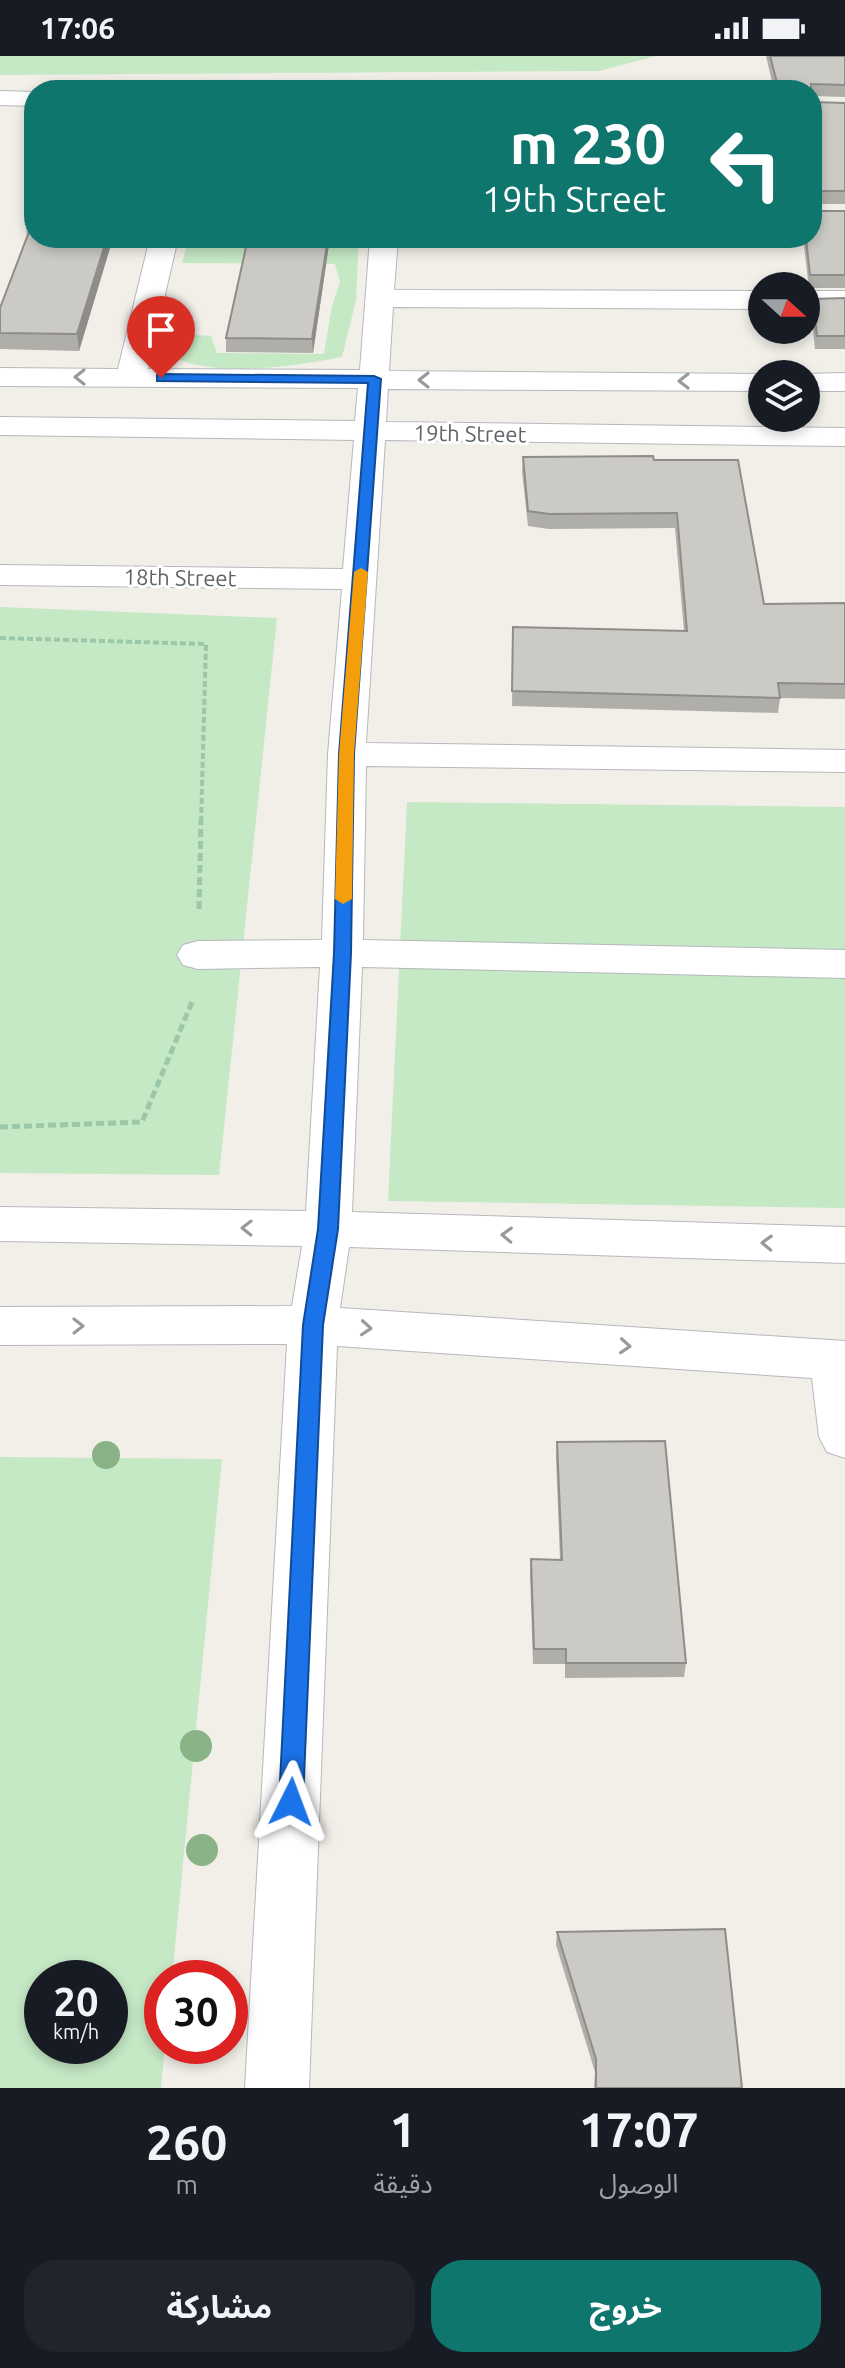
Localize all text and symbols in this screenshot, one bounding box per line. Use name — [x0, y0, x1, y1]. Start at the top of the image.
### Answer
text: 17:06 — [40, 11, 115, 45]
text: 230 m — [510, 112, 666, 175]
icon: left — [694, 112, 798, 216]
text: 19th Street — [482, 178, 666, 219]
north arrow — [748, 272, 820, 344]
map controls — [748, 272, 820, 432]
pin — [127, 296, 195, 378]
icon: arrive — [139, 308, 183, 352]
button: layers — [748, 360, 820, 432]
one-way arrow — [73, 368, 86, 386]
one-way arrow — [417, 371, 430, 389]
one-way arrow — [677, 372, 690, 390]
street label: 19th Street — [414, 420, 527, 446]
street label: 18th Street — [124, 564, 237, 590]
one-way arrow — [240, 1219, 253, 1237]
one-way arrow — [500, 1226, 513, 1243]
one-way arrow — [760, 1234, 773, 1252]
one-way arrow — [72, 1317, 85, 1335]
one-way arrow — [360, 1319, 373, 1336]
one-way arrow — [619, 1337, 632, 1354]
position arrow — [249, 1760, 333, 1844]
speed limit sign: 30 — [144, 1960, 248, 2064]
text: 20 — [53, 1979, 99, 2024]
text: km/h — [53, 2020, 99, 2043]
text: 1 — [390, 2102, 417, 2156]
text: 17:07 — [579, 2102, 699, 2156]
text: 260 — [146, 2115, 227, 2169]
text: دقيقة — [373, 2169, 433, 2198]
text: الوصول — [599, 2169, 678, 2198]
text: m — [175, 2170, 198, 2199]
button: مشاركة — [24, 2260, 415, 2352]
button: خروج — [431, 2260, 821, 2352]

